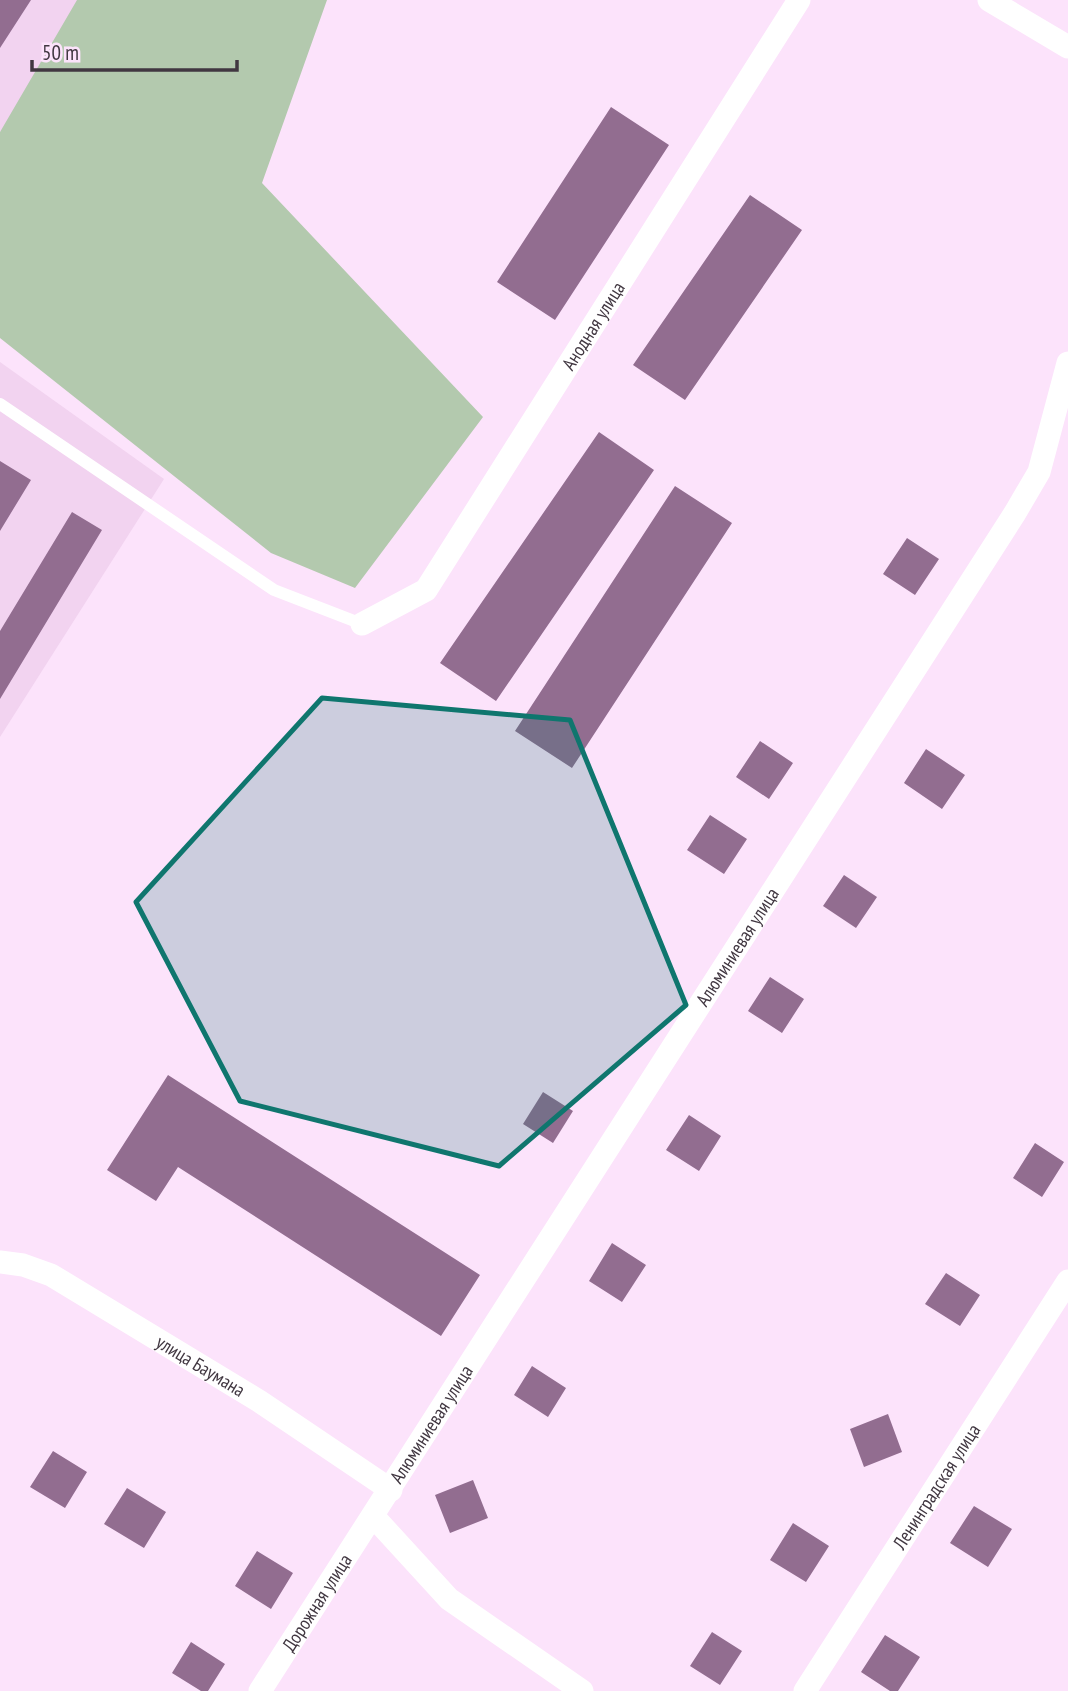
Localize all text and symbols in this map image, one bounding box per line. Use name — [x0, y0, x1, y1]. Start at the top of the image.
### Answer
scale bar — [32, 28, 236, 72]
text: 50 m — [42, 39, 79, 66]
street label: Анодная улица — [556, 277, 630, 374]
street label: Алюминиевая улица — [690, 883, 784, 1010]
street label: улица Баумана — [152, 1330, 250, 1402]
street label: Алюминиевая улица — [384, 1360, 478, 1488]
street label: Ленинградская улица — [887, 1419, 985, 1554]
street label: Дорожная улица — [277, 1549, 357, 1656]

